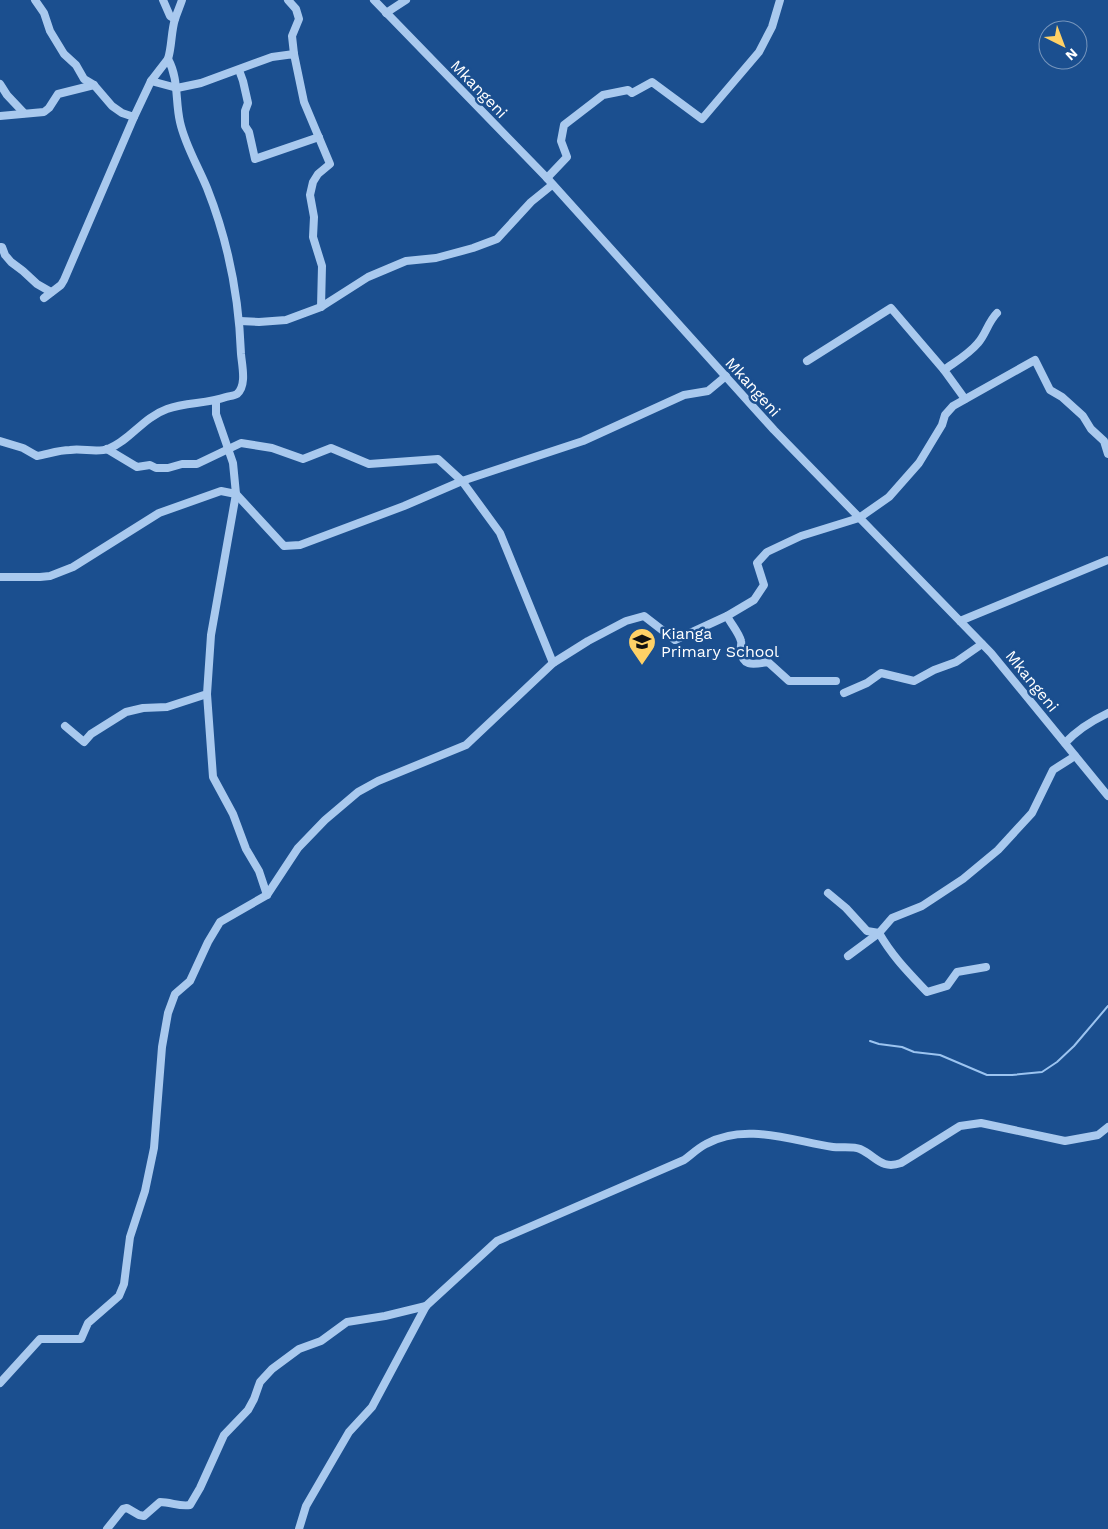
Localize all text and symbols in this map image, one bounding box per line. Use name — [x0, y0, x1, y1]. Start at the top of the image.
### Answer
north arrow — [1038, 20, 1088, 70]
text: N — [1062, 45, 1081, 64]
street label: Mkangeni — [447, 56, 511, 122]
street label: Mkangeni — [721, 353, 785, 421]
place label: Kianga Primary School — [661, 624, 779, 661]
school or university icon: Kianga Primary School — [627, 627, 657, 666]
street label: Mkangeni — [1002, 647, 1062, 715]

